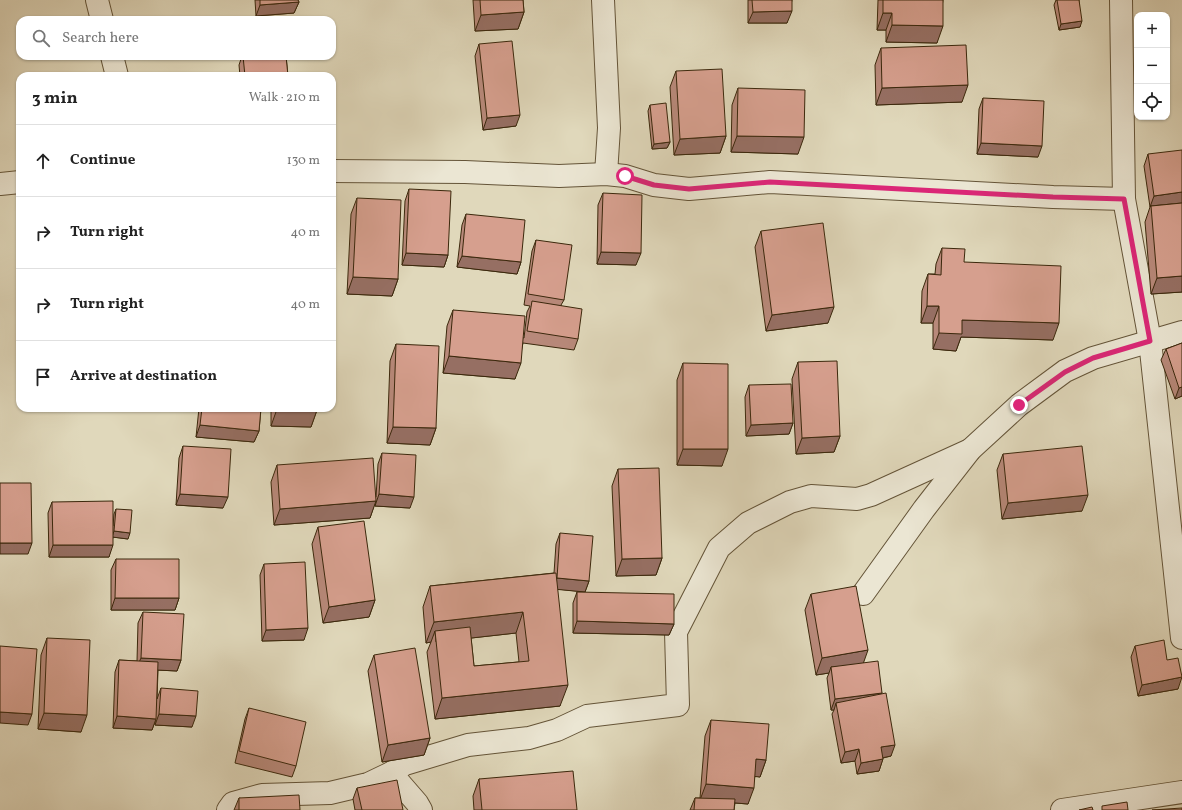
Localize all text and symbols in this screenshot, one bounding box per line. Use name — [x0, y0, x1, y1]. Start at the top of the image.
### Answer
map controls — [1134, 12, 1170, 120]
button: + — [1134, 12, 1170, 48]
search box — [16, 16, 336, 60]
icon: search — [30, 27, 52, 49]
text: Search here — [62, 28, 139, 49]
button: − — [1134, 48, 1170, 84]
button: locate — [1134, 84, 1170, 120]
text: 3 min — [32, 87, 78, 110]
text: Walk · 210 m — [249, 89, 320, 107]
icon: ahead — [32, 150, 54, 172]
text: Continue — [70, 150, 135, 171]
text: 130 m — [287, 152, 320, 170]
route start — [616, 167, 634, 185]
icon: right — [32, 222, 54, 244]
text: Turn right — [70, 222, 144, 243]
text: 40 m — [291, 224, 320, 242]
icon: right — [32, 294, 54, 316]
text: Turn right — [70, 294, 144, 315]
text: 40 m — [291, 296, 320, 314]
icon: arrive — [32, 366, 54, 388]
text: Arrive at destination — [70, 366, 217, 387]
route end — [1010, 396, 1028, 414]

